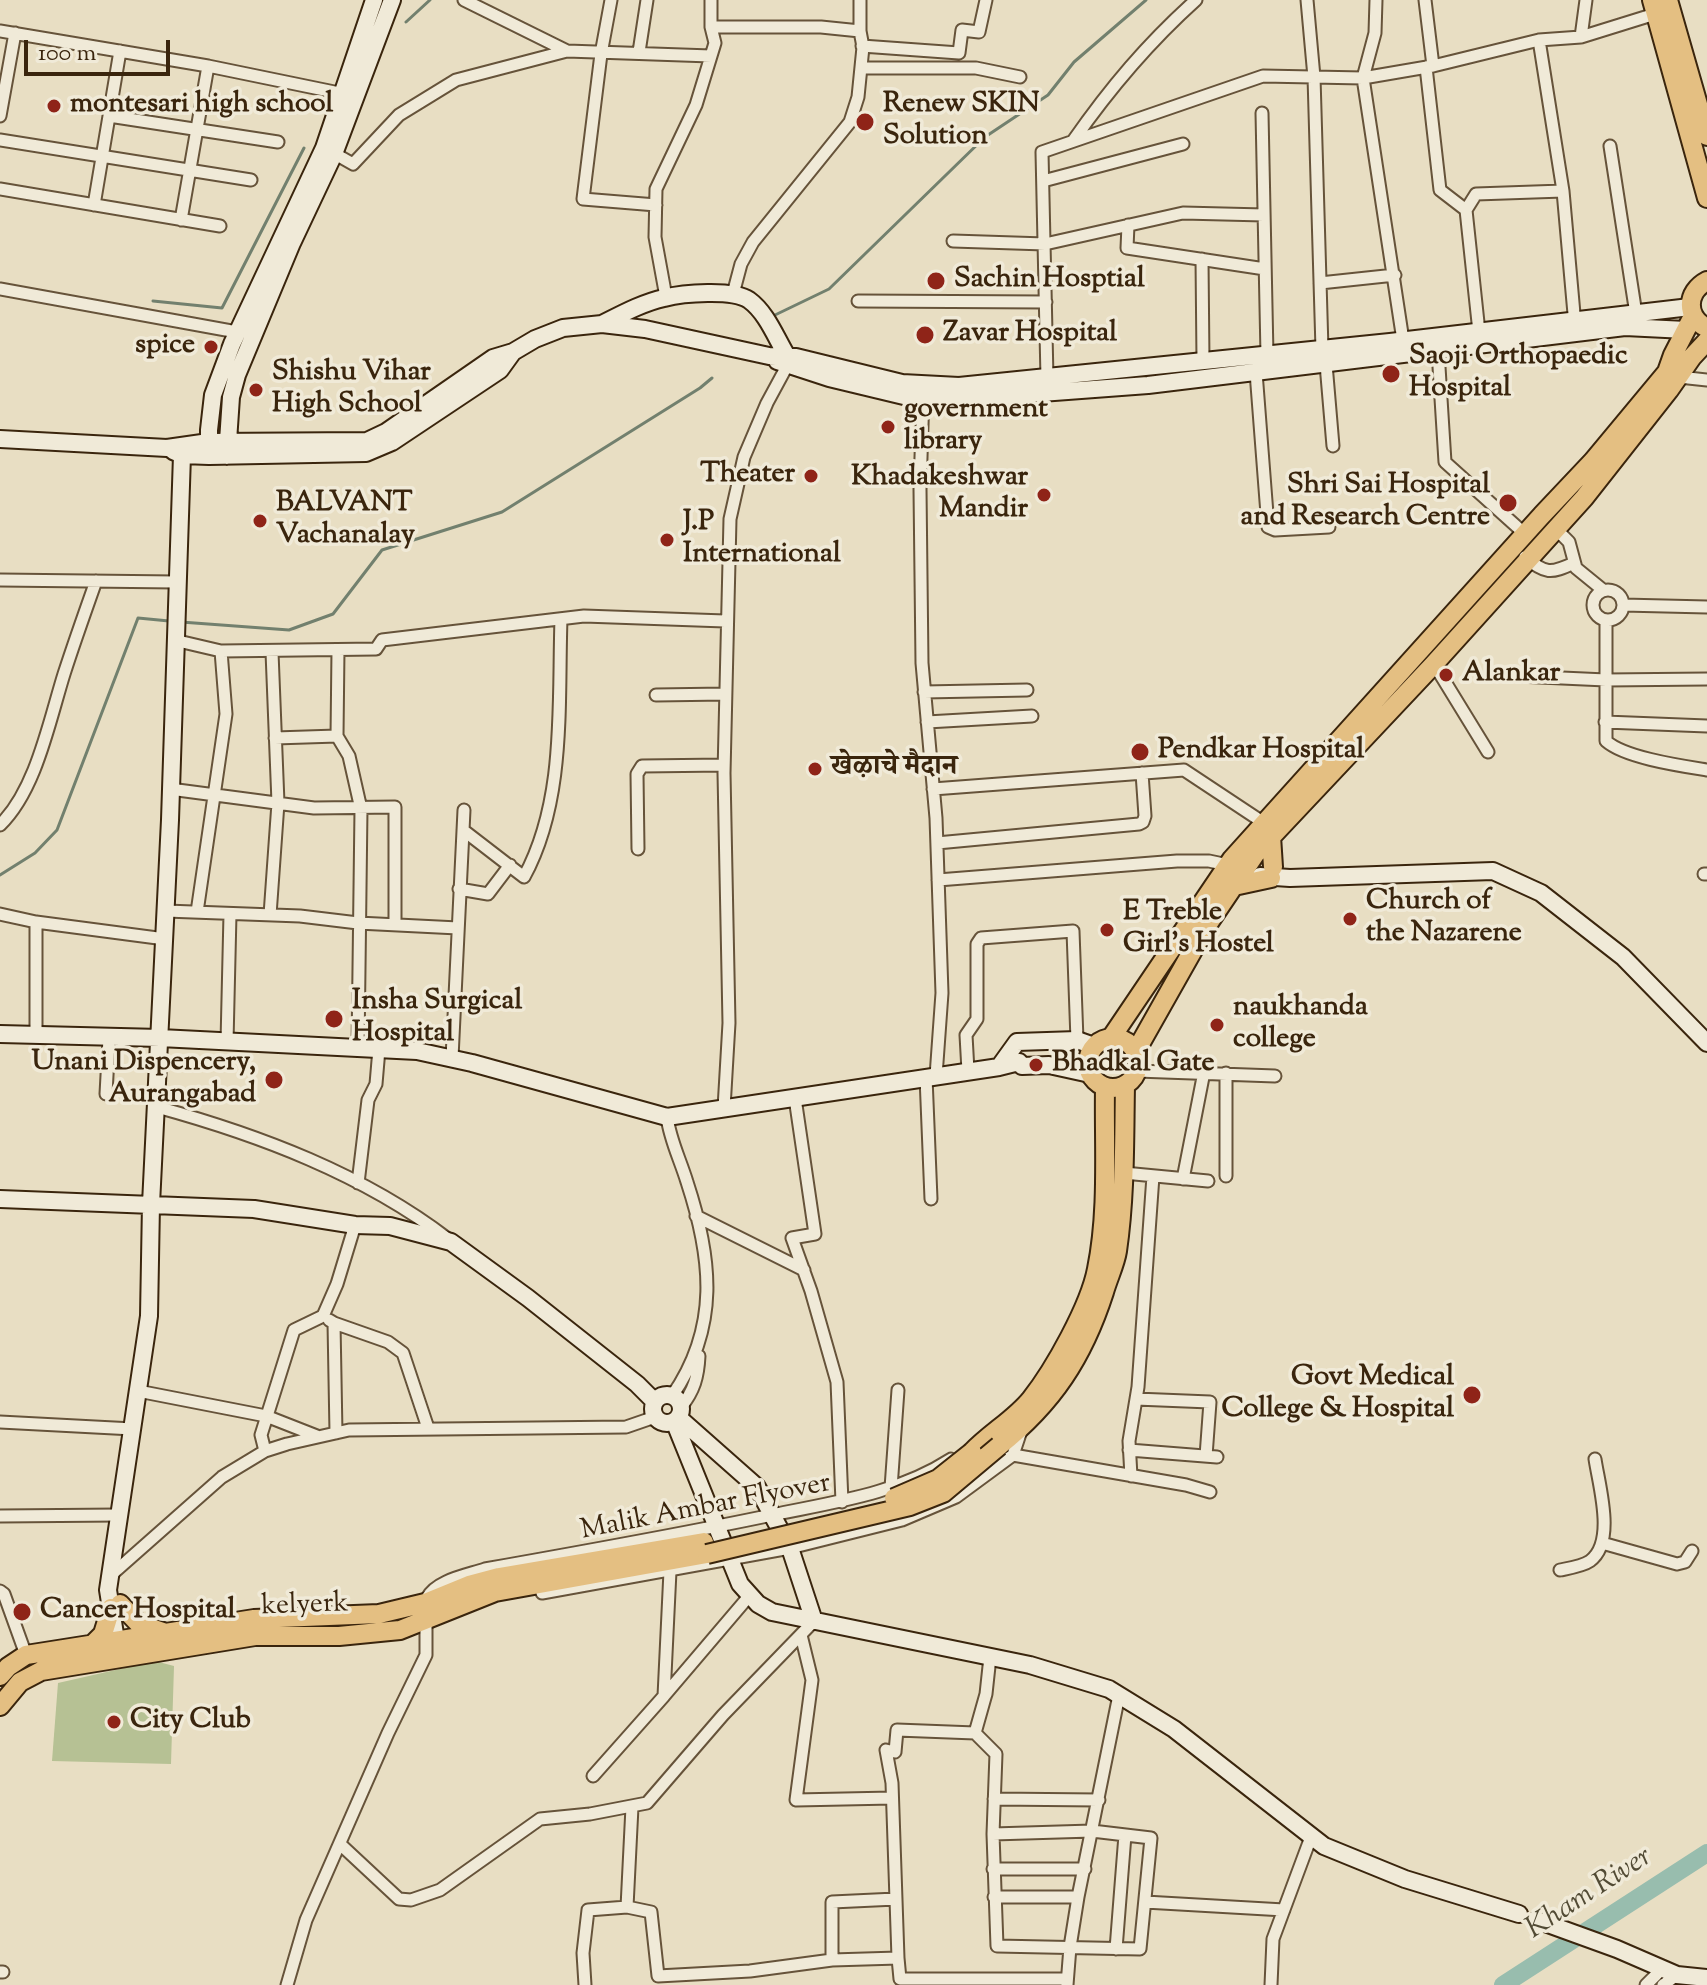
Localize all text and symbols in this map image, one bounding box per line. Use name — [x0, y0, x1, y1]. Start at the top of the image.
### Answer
scale bar — [28, 24, 174, 74]
text: 100 m — [38, 37, 96, 71]
place label: montesari high school — [70, 89, 333, 123]
place label: Renew SKIN Solution — [883, 89, 1040, 155]
marker: montesari high school — [45, 97, 63, 115]
marker: Renew SKIN Solution — [854, 111, 876, 133]
place label: Sachin Hosptial — [954, 264, 1145, 298]
marker: Sachin Hosptial — [925, 270, 947, 292]
place label: Zavar Hospital — [943, 318, 1117, 352]
marker: Zavar Hospital — [914, 324, 936, 346]
place label: spice — [135, 330, 195, 364]
marker: spice — [202, 338, 220, 356]
place label: Saoji Orthopaedic Hospital — [1409, 341, 1628, 407]
place label: Shishu Vihar High School — [272, 357, 431, 423]
marker: Saoji Orthopaedic Hospital — [1380, 363, 1402, 385]
marker: Shishu Vihar High School — [247, 381, 265, 399]
place label: government library — [904, 394, 1048, 460]
marker: government library — [879, 418, 897, 436]
place label: Theater — [700, 459, 795, 493]
place label: Khadakeshwar Mandir — [851, 462, 1028, 528]
marker: Theater — [802, 467, 820, 485]
place label: Shri Sai Hospital and Research Centre — [1240, 470, 1490, 536]
marker: Khadakeshwar Mandir — [1035, 486, 1053, 504]
place label: BALVANT Vachanalay — [276, 488, 415, 554]
marker: Shri Sai Hospital and Research Centre — [1497, 492, 1519, 514]
place label: J.P International — [683, 507, 841, 573]
marker: BALVANT Vachanalay — [251, 512, 269, 530]
marker: J.P International — [658, 531, 676, 549]
place label: Alankar — [1462, 658, 1560, 692]
marker: Alankar — [1437, 666, 1455, 684]
place label: Pendkar Hospital — [1158, 735, 1364, 769]
marker: Pendkar Hospital — [1129, 741, 1151, 763]
place label: खेऴाचे मैदान — [831, 752, 957, 786]
marker: खेऴाचे मैदान — [806, 760, 824, 778]
place label: Church of the Nazarene — [1366, 886, 1522, 952]
place label: E Treble Girl's Hostel — [1123, 897, 1274, 963]
marker: Church of the Nazarene — [1341, 910, 1359, 928]
marker: E Treble Girl's Hostel — [1098, 921, 1116, 939]
place label: Insha Surgical Hospital — [352, 986, 522, 1052]
place label: naukhanda college — [1233, 992, 1368, 1058]
marker: Insha Surgical Hospital — [323, 1008, 345, 1030]
marker: naukhanda college — [1208, 1016, 1226, 1034]
place label: Unani Dispencery, Aurangabad — [31, 1047, 256, 1113]
place label: Bhadkal Gate — [1052, 1048, 1215, 1082]
marker: Bhadkal Gate — [1027, 1056, 1045, 1074]
marker: Unani Dispencery, Aurangabad — [263, 1069, 285, 1091]
place label: Govt Medical College & Hospital — [1222, 1362, 1454, 1428]
marker: Govt Medical College & Hospital — [1461, 1384, 1483, 1406]
street label: Malik Ambar Flyover — [578, 1468, 834, 1550]
street label: kelyerk — [261, 1589, 349, 1625]
place label: Cancer Hospital — [40, 1595, 236, 1629]
marker: Cancer Hospital — [11, 1601, 33, 1623]
place label: City Club — [130, 1705, 251, 1739]
marker: City Club — [105, 1713, 123, 1731]
water label: Kham River — [1520, 1841, 1660, 1949]

